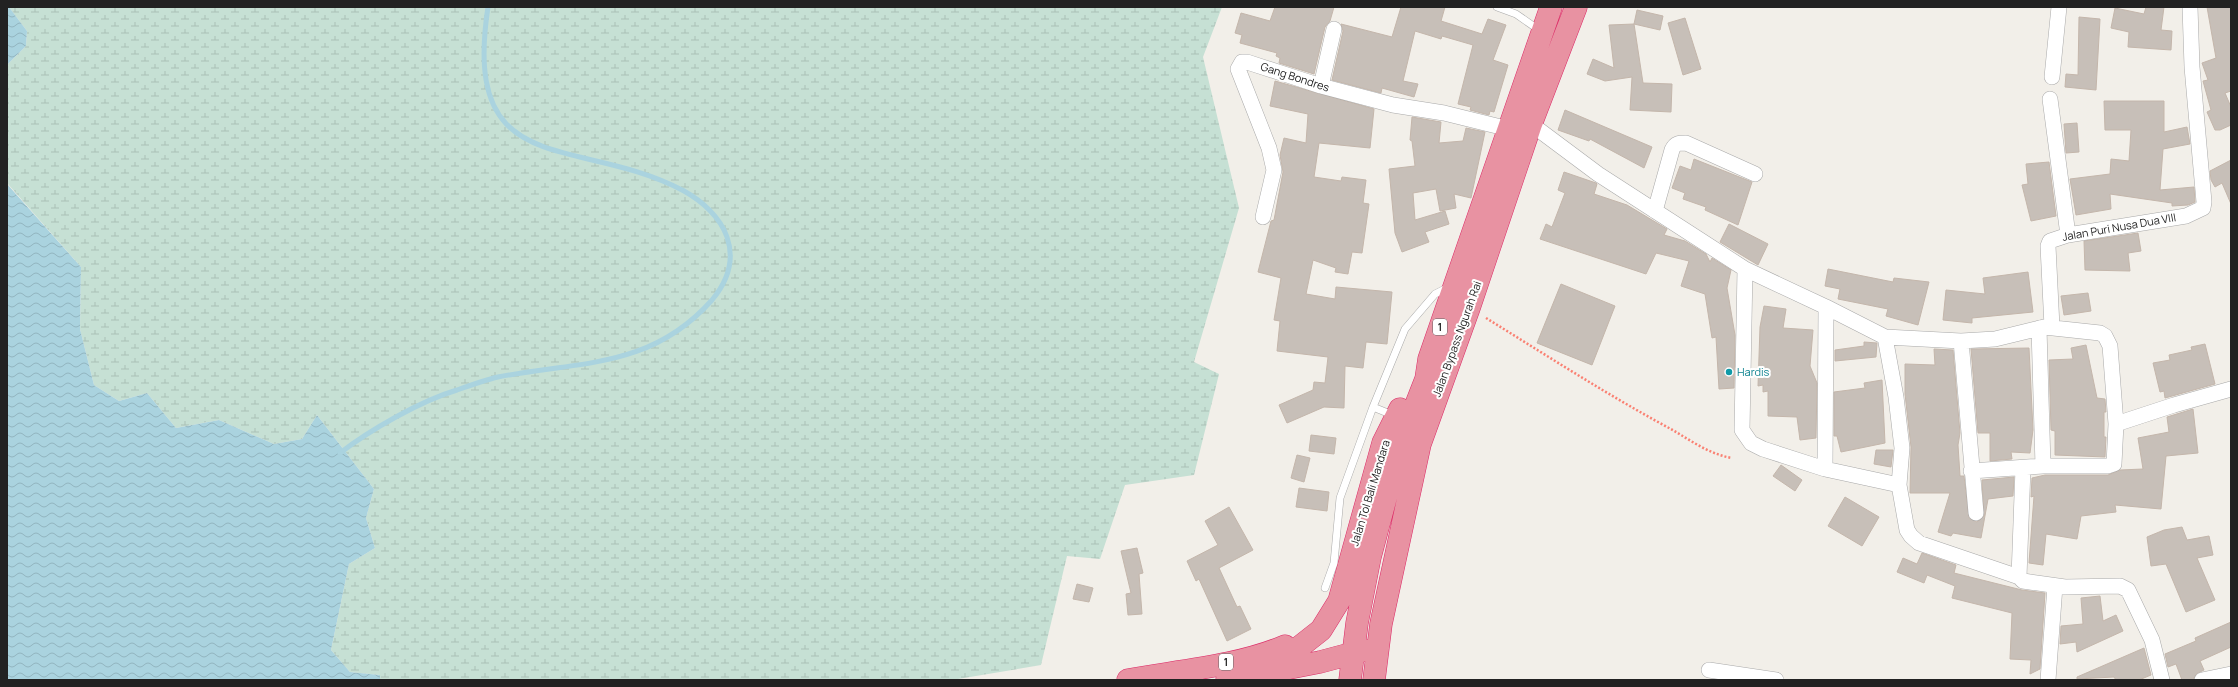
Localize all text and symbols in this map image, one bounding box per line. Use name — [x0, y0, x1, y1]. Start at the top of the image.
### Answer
street label: Gang Bondres — [1259, 58, 1332, 95]
street label: Jalan Puri Nusa Dua VIII — [2061, 209, 2177, 244]
street label: Jalan Bypass Ngurah Rai — [1429, 279, 1484, 399]
road number: 1 — [1433, 319, 1447, 335]
place label: Hardis — [1737, 364, 1770, 379]
marker: Hardis — [1724, 367, 1734, 377]
street label: Jalan Tol Bali Mandara — [1346, 438, 1393, 548]
road number: 1 — [1219, 654, 1233, 670]

